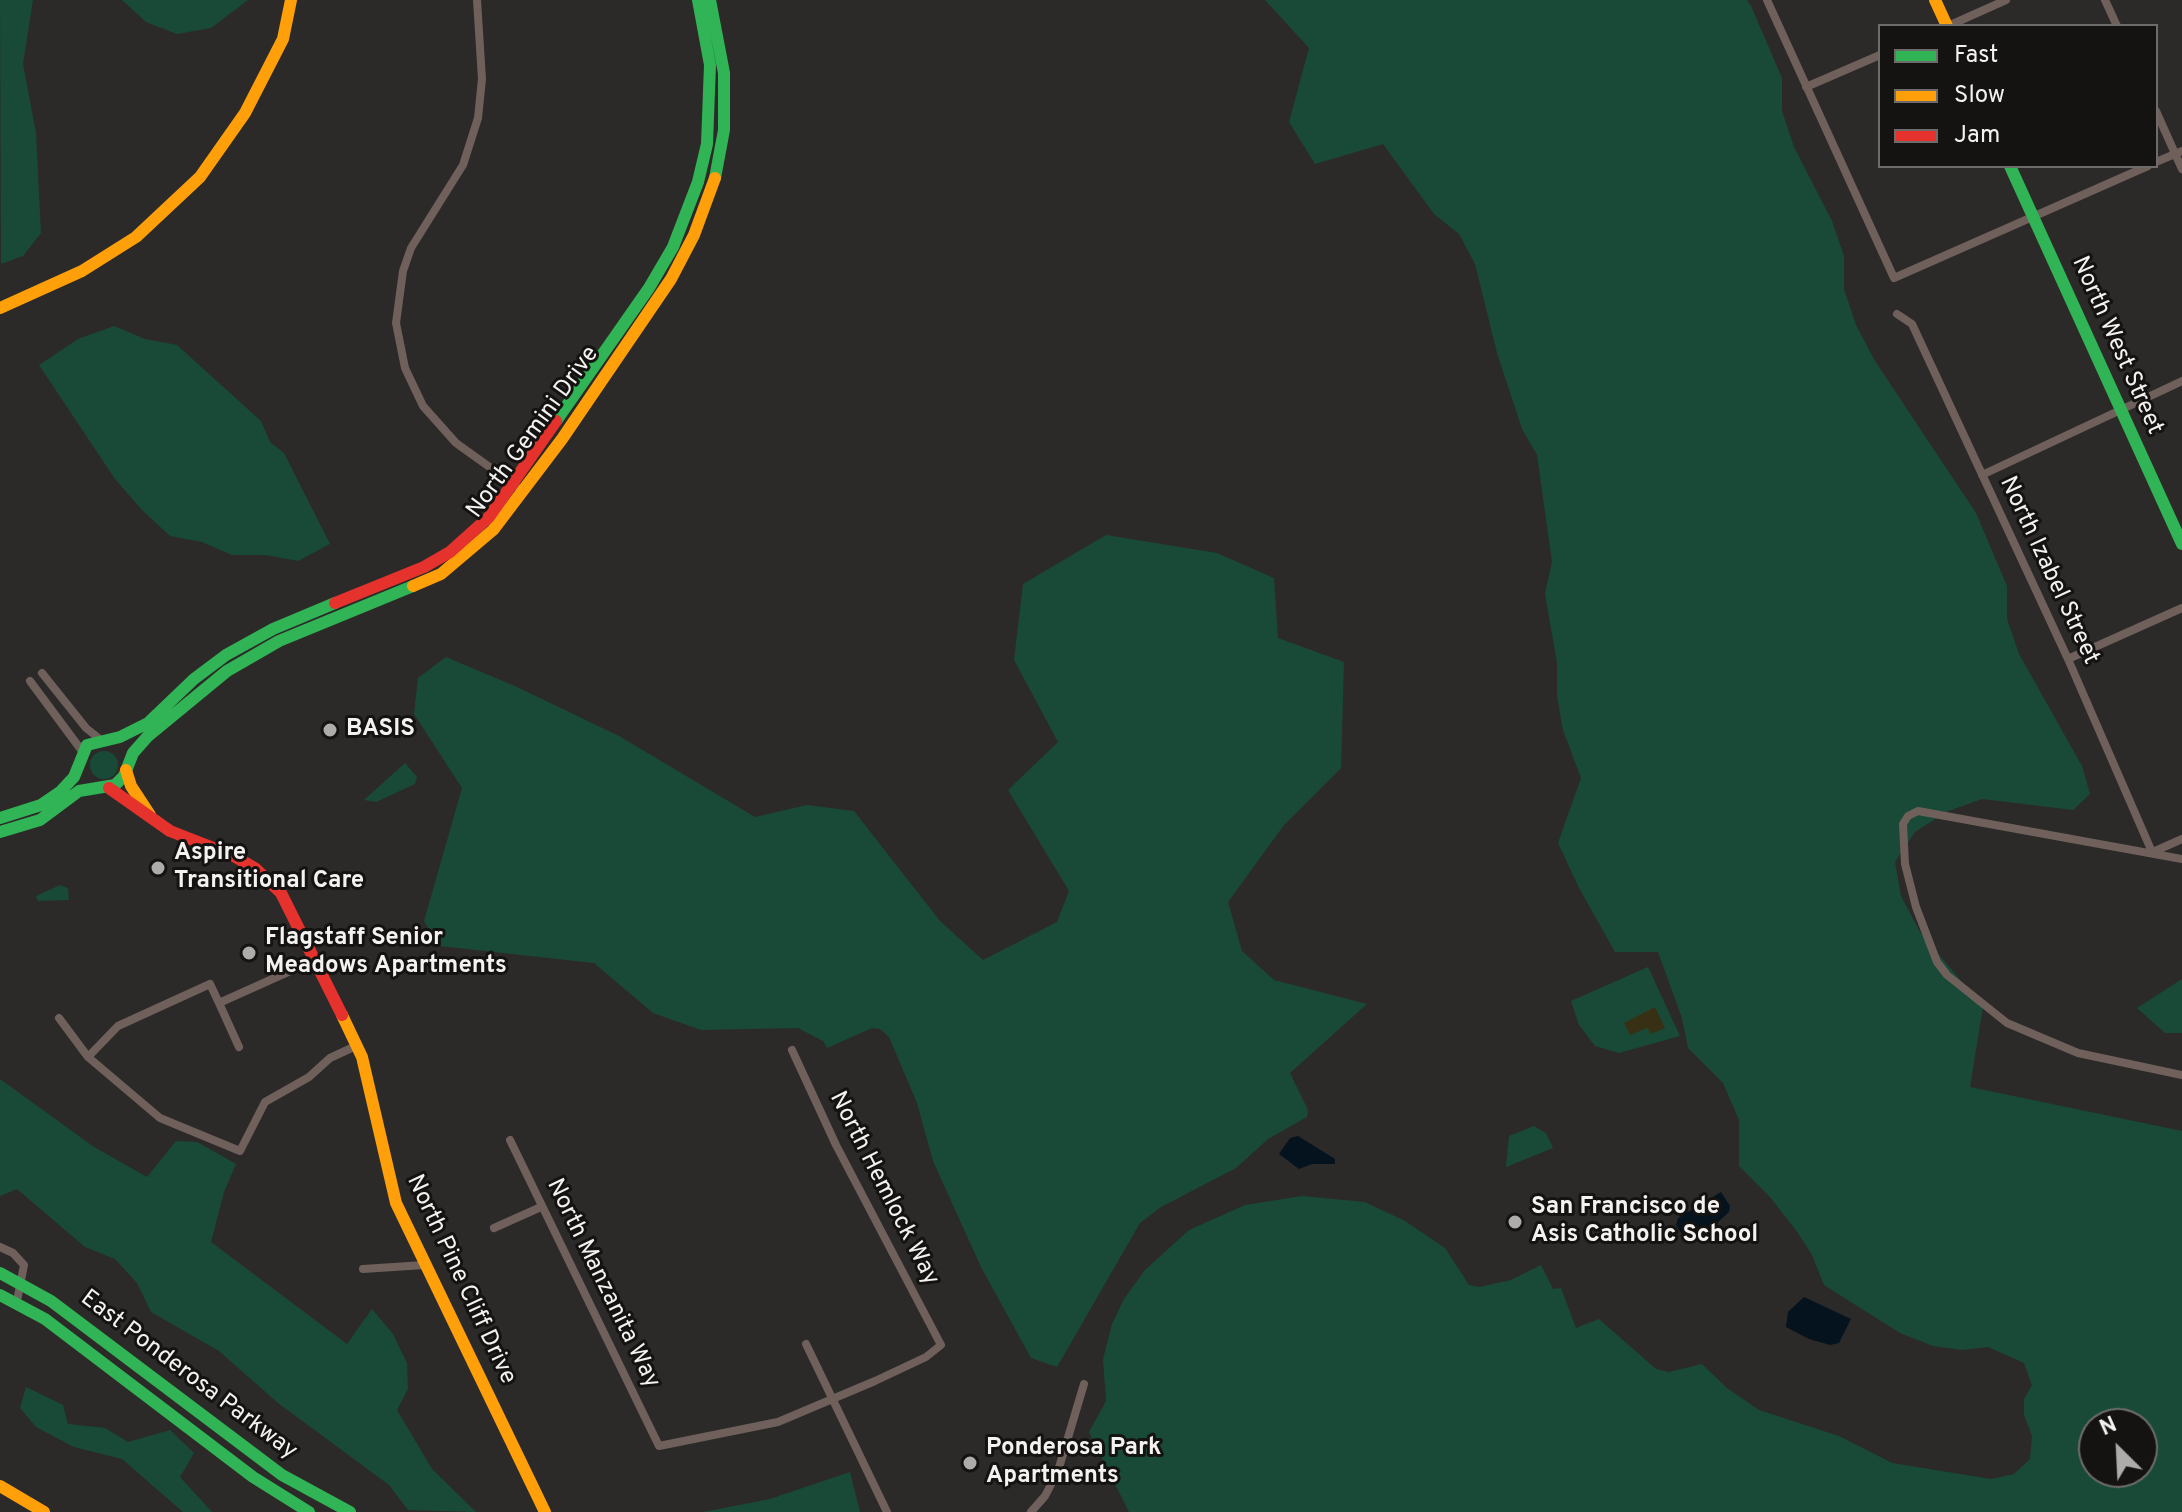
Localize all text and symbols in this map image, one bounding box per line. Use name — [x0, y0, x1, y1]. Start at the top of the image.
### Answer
legend — [1878, 24, 2158, 168]
text: Fast — [1954, 41, 1998, 71]
text: Slow — [1954, 81, 2005, 111]
text: Jam — [1954, 121, 2000, 151]
street label: North West Street — [2064, 252, 2168, 440]
street label: North Gemini Drive — [462, 341, 606, 525]
street label: North Izabel Street — [1992, 472, 2104, 670]
place label: BASIS — [346, 716, 415, 744]
marker: BASIS — [321, 721, 339, 739]
place label: Aspire Transitional Care — [174, 840, 364, 896]
marker: Aspire Transitional Care — [149, 859, 167, 877]
place label: Flagstaff Senior Meadows Apartments — [265, 925, 507, 981]
marker: Flagstaff Senior Meadows Apartments — [240, 944, 258, 962]
street label: North Hemlock Way — [822, 1087, 944, 1291]
street label: North Pine Cliff Drive — [399, 1171, 521, 1389]
street label: North Manzanita Way — [539, 1175, 665, 1393]
place label: San Francisco de Asis Catholic School — [1531, 1194, 1758, 1250]
marker: San Francisco de Asis Catholic School — [1506, 1213, 1524, 1231]
street label: East Ponderosa Parkway — [74, 1285, 302, 1467]
north arrow — [2078, 1408, 2158, 1488]
text: N — [2096, 1412, 2122, 1443]
place label: Ponderosa Park Apartments — [986, 1435, 1161, 1491]
marker: Ponderosa Park Apartments — [961, 1454, 979, 1472]

